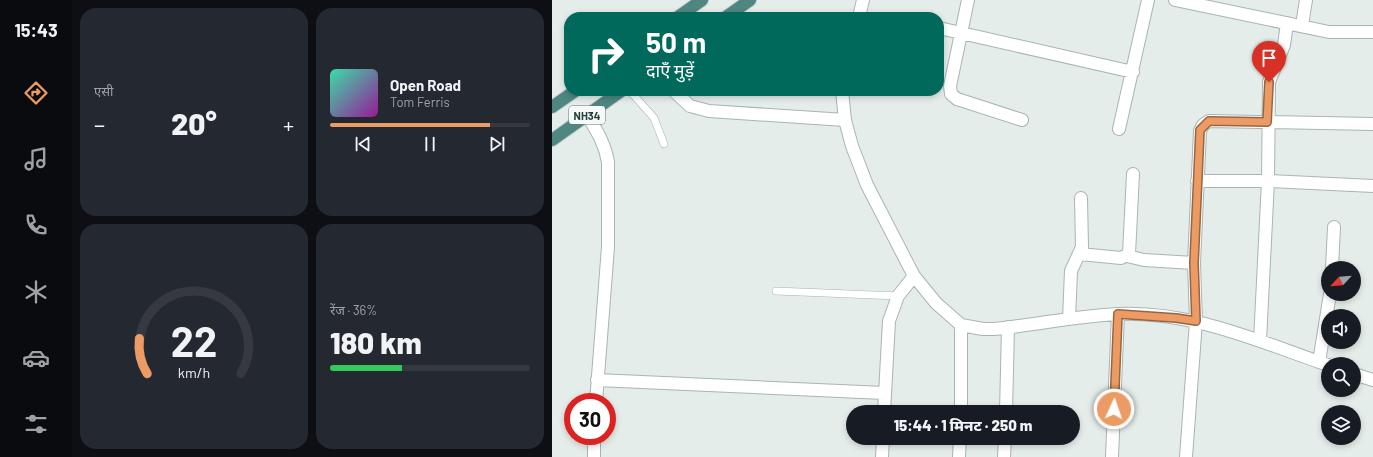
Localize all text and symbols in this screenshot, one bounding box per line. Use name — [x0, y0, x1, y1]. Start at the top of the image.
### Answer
text: 15:43 — [14, 19, 58, 41]
text: 50 m — [646, 25, 706, 59]
icon: right — [580, 28, 632, 80]
pin — [1252, 41, 1286, 82]
icon: arrive — [1258, 47, 1280, 69]
text: दाएँ मुड़ें — [646, 59, 694, 81]
text: Open Road — [390, 76, 461, 94]
icon: directions — [22, 79, 50, 107]
text: एसी — [94, 83, 113, 99]
text: Tom Ferris — [390, 94, 450, 110]
text: 20° — [171, 105, 217, 141]
road number: NH34 — [569, 106, 605, 124]
text: − — [94, 111, 105, 137]
text: + — [283, 111, 294, 137]
icon: previous — [352, 133, 374, 155]
icon: pause — [419, 133, 441, 155]
icon: next — [486, 133, 508, 155]
icon: music — [22, 145, 50, 173]
icon: phone — [22, 211, 50, 239]
north arrow — [1321, 261, 1361, 301]
map controls — [1321, 261, 1361, 445]
icon: climate — [22, 278, 50, 306]
text: रेंज · 36% — [330, 302, 377, 318]
button: sound — [1321, 309, 1361, 349]
text: 22 — [171, 315, 217, 365]
text: 180 km — [330, 324, 422, 360]
icon: car — [22, 344, 50, 372]
button: search — [1321, 357, 1361, 397]
text: km/h — [178, 364, 210, 381]
position arrow — [1093, 388, 1135, 430]
speed limit sign: 30 — [564, 393, 616, 445]
button: layers — [1321, 405, 1361, 445]
icon: filters — [22, 410, 50, 438]
text: 15:44 · 1 मिनट · 250 m — [894, 416, 1032, 434]

